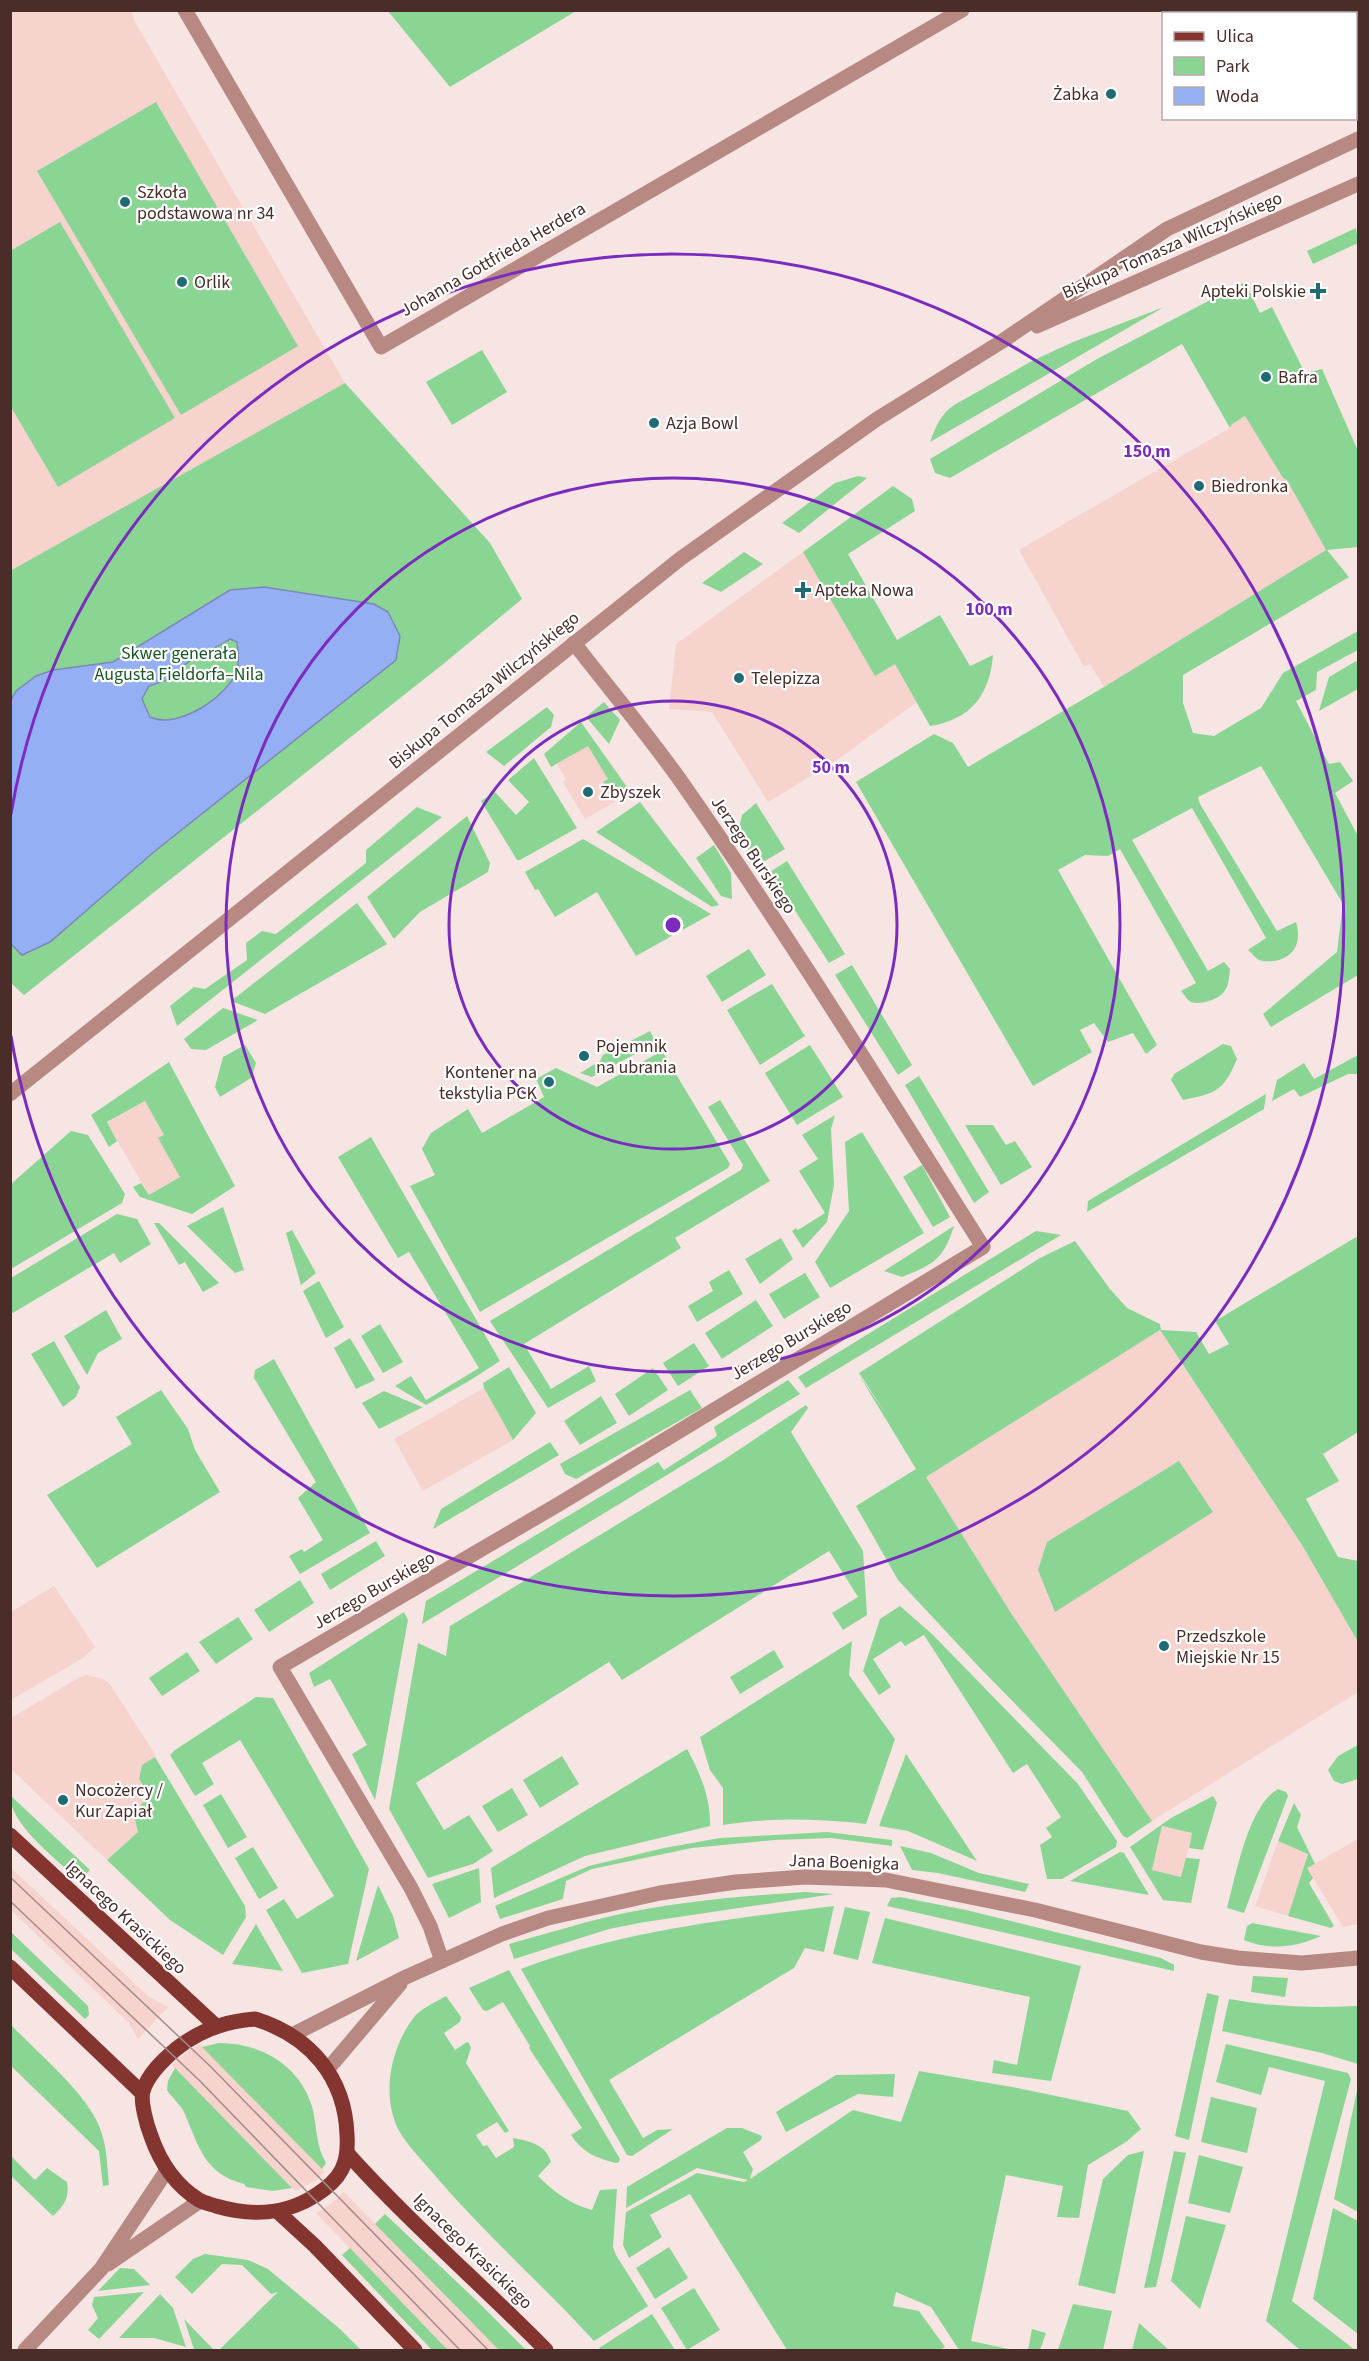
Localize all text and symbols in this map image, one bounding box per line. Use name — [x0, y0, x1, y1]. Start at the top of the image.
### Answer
legend — [1162, 12, 1357, 120]
text: Ulica — [1216, 24, 1254, 49]
text: Park — [1216, 54, 1250, 79]
place label: Żabka — [1053, 82, 1099, 107]
text: Woda — [1216, 84, 1259, 109]
marker: Żabka — [1104, 87, 1118, 101]
place label: Szkoła podstawowa nr 34 — [137, 180, 274, 226]
street label: Biskupa Tomasza Wilczyńskiego — [1058, 186, 1286, 305]
marker: Szkoła podstawowa nr 34 — [118, 195, 132, 209]
street label: Johanna Gottfrieda Herdera — [396, 196, 590, 323]
place label: Orlik — [194, 270, 230, 295]
marker: Orlik — [175, 275, 189, 289]
place label: Apteki Polskie — [1201, 279, 1306, 304]
marker: Apteki Polskie — [1311, 284, 1325, 298]
place label: Bafra — [1278, 365, 1318, 390]
marker: Bafra — [1259, 370, 1273, 384]
place label: Azja Bowl — [666, 411, 738, 436]
marker: Azja Bowl — [647, 416, 661, 430]
text: 150 m — [1123, 439, 1171, 464]
place label: Biedronka — [1211, 474, 1288, 499]
marker: Biedronka — [1192, 479, 1206, 493]
place label: Apteka Nowa — [815, 578, 914, 603]
marker: Apteka Nowa — [796, 583, 810, 597]
text: 100 m — [965, 597, 1013, 622]
street label: Biskupa Tomasza Wilczyńskiego — [384, 606, 585, 775]
park label: Skwer generała Augusta Fieldorfa–Nila — [94, 641, 264, 687]
place label: Telepizza — [751, 666, 820, 691]
marker: Telepizza — [732, 671, 746, 685]
text: 50 m — [812, 755, 850, 780]
place label: Zbyszek — [600, 780, 661, 805]
marker: Zbyszek — [581, 785, 595, 799]
street label: Jerzego Burskiego — [705, 792, 802, 919]
centre of rings — [663, 915, 683, 935]
place label: Pojemnik na ubrania — [596, 1034, 677, 1080]
marker: Pojemnik na ubrania — [577, 1049, 591, 1063]
place label: Kontener na tekstylia PCK — [439, 1060, 538, 1106]
marker: Kontener na tekstylia PCK — [542, 1075, 556, 1089]
street label: Jerzego Burskiego — [726, 1294, 856, 1386]
street label: Jerzego Burskiego — [309, 1545, 440, 1635]
place label: Przedszkole Miejskie Nr 15 — [1176, 1624, 1280, 1670]
marker: Przedszkole Miejskie Nr 15 — [1157, 1639, 1171, 1653]
place label: Nocożercy / Kur Zapiał — [75, 1778, 164, 1824]
marker: Nocożercy / Kur Zapiał — [56, 1793, 70, 1807]
street label: Jana Boenigka — [788, 1848, 900, 1877]
street label: Ignacego Krasickiego — [59, 1854, 192, 1980]
street label: Ignacego Krasickiego — [407, 2188, 538, 2315]

